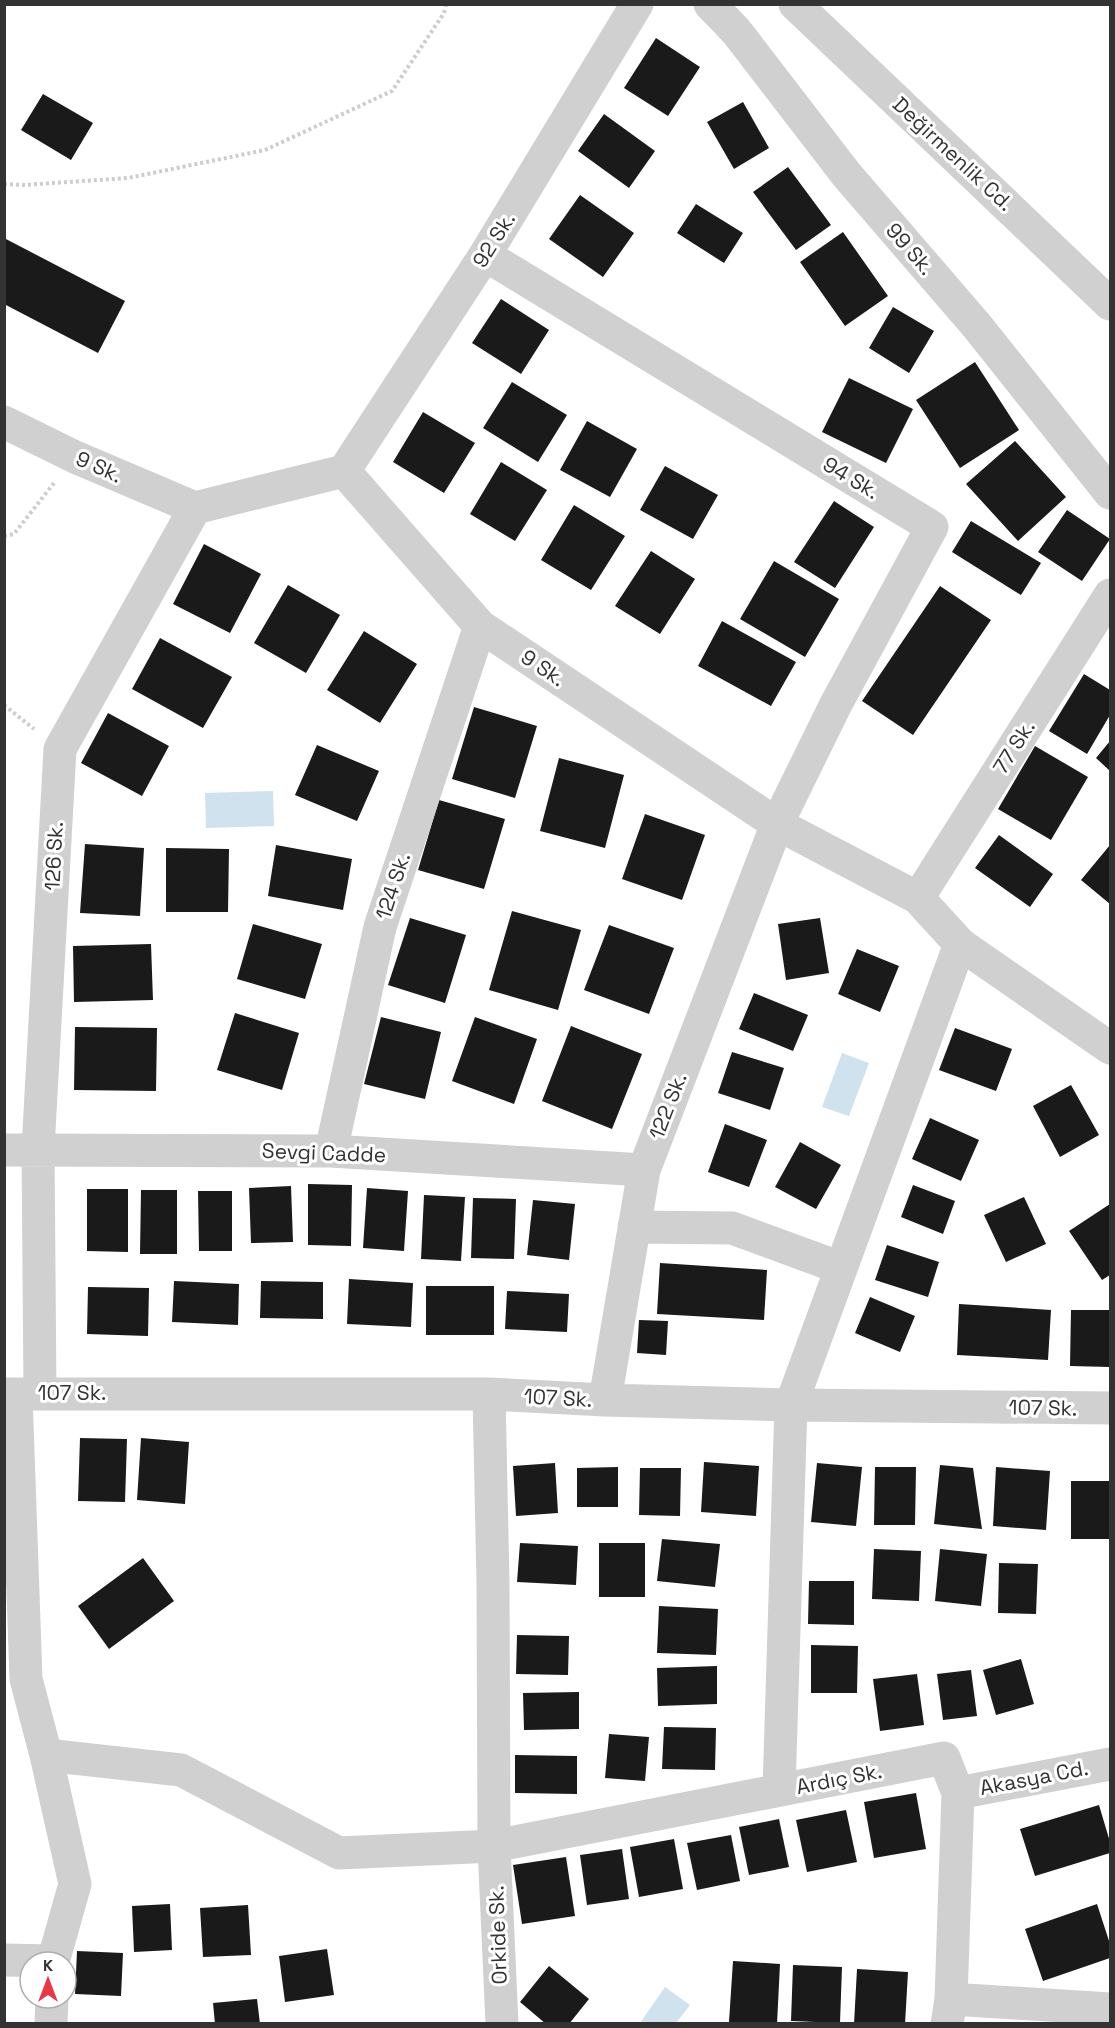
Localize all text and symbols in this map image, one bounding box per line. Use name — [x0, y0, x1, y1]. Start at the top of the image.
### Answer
street label: Değirmenlik Cd. — [887, 91, 1019, 217]
street label: 92 Sk. — [466, 207, 521, 272]
street label: 99 Sk. — [880, 217, 940, 280]
street label: 9 Sk. — [72, 445, 126, 489]
street label: 94 Sk. — [818, 450, 884, 505]
street label: 9 Sk. — [516, 643, 571, 692]
street label: 77 Sk. — [987, 715, 1041, 779]
street label: 126 Sk. — [38, 821, 69, 891]
street label: 124 Sk. — [369, 849, 416, 923]
street label: 122 Sk. — [643, 1069, 692, 1143]
street label: Sevgi Cadde — [261, 1137, 387, 1168]
street label: 107 Sk. — [38, 1379, 106, 1406]
street label: 107 Sk. — [523, 1382, 593, 1413]
street label: 107 Sk. — [1008, 1393, 1078, 1422]
street label: Akasya Cd. — [977, 1754, 1090, 1801]
street label: Ardıç Sk. — [794, 1757, 884, 1800]
street label: Orkide Sk. — [482, 1885, 513, 1985]
north arrow — [18, 1950, 78, 2010]
text: K — [43, 1955, 53, 1976]

